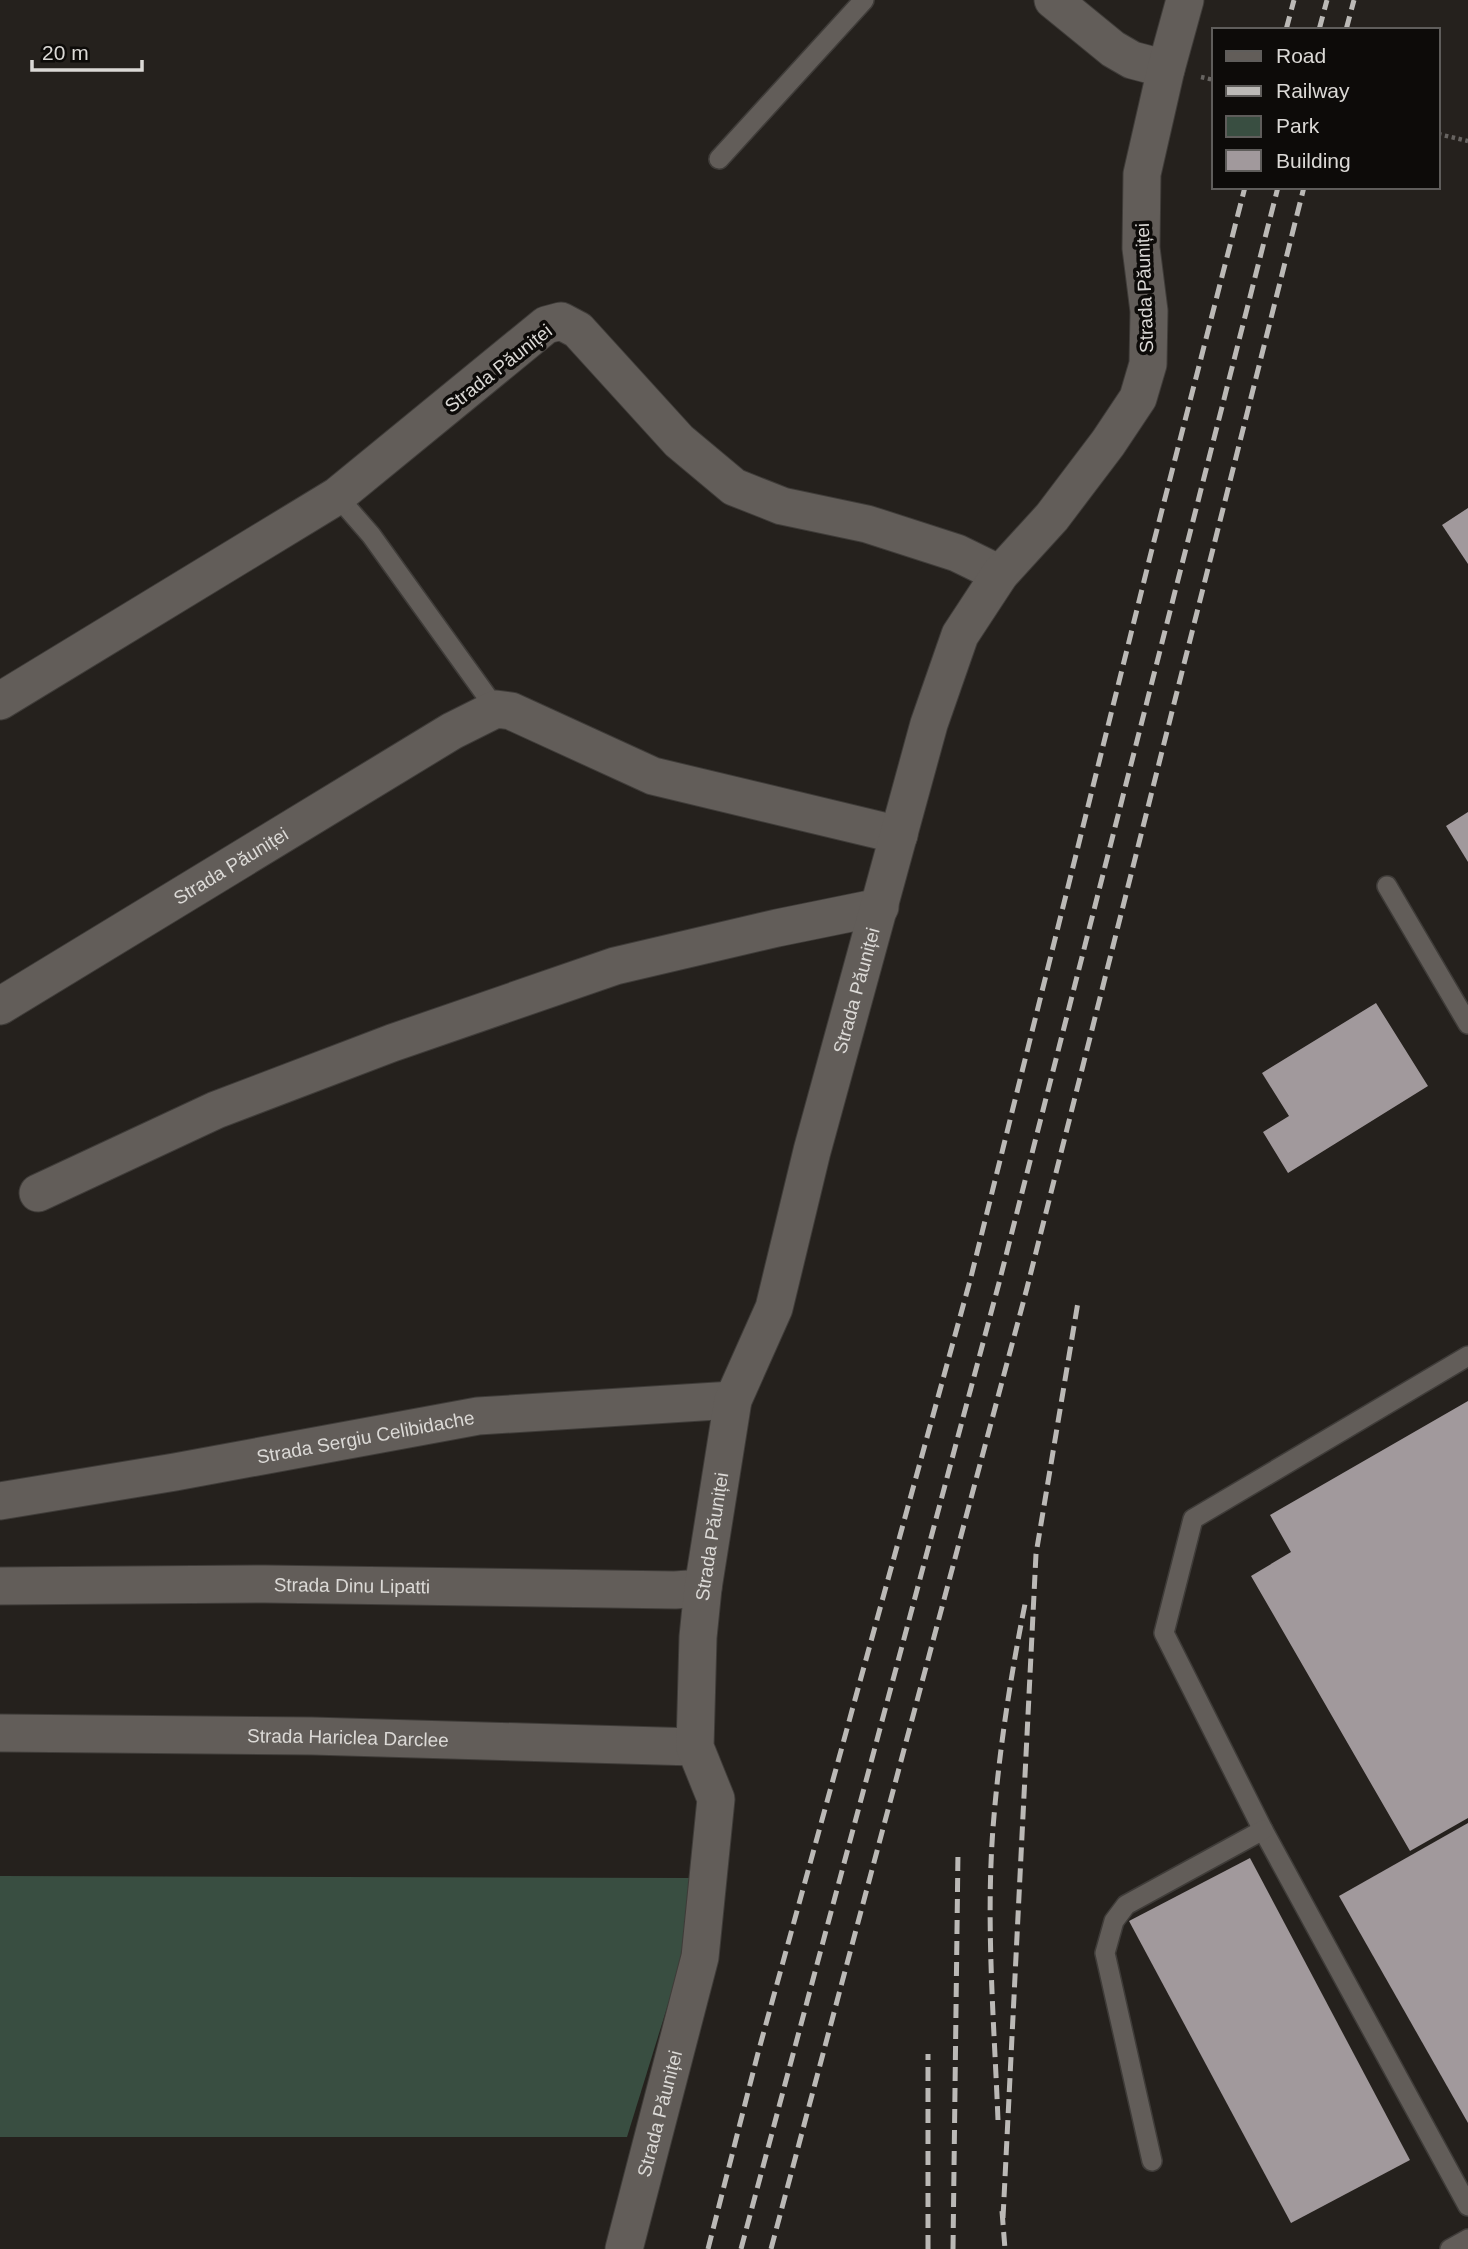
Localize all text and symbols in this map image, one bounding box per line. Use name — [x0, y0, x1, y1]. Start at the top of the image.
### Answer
scale bar — [32, 28, 142, 72]
legend — [1212, 28, 1440, 189]
text: 20 m — [42, 41, 89, 64]
text: Road — [1276, 44, 1326, 67]
text: Railway — [1276, 79, 1350, 102]
text: Park — [1276, 114, 1320, 137]
text: Building — [1276, 149, 1351, 172]
street label: Strada Păuniței — [1132, 223, 1157, 353]
street label: Strada Păuniței — [441, 320, 556, 417]
street label: Strada Păuniței — [170, 823, 292, 909]
street label: Strada Păuniței — [829, 925, 884, 1056]
street label: Strada Sergiu Celibidache — [255, 1407, 476, 1468]
street label: Strada Păuniței — [692, 1471, 732, 1602]
street label: Strada Dinu Lipatti — [274, 1574, 430, 1597]
street label: Strada Hariclea Darclee — [247, 1725, 449, 1751]
street label: Strada Păuniței — [633, 2048, 686, 2179]

